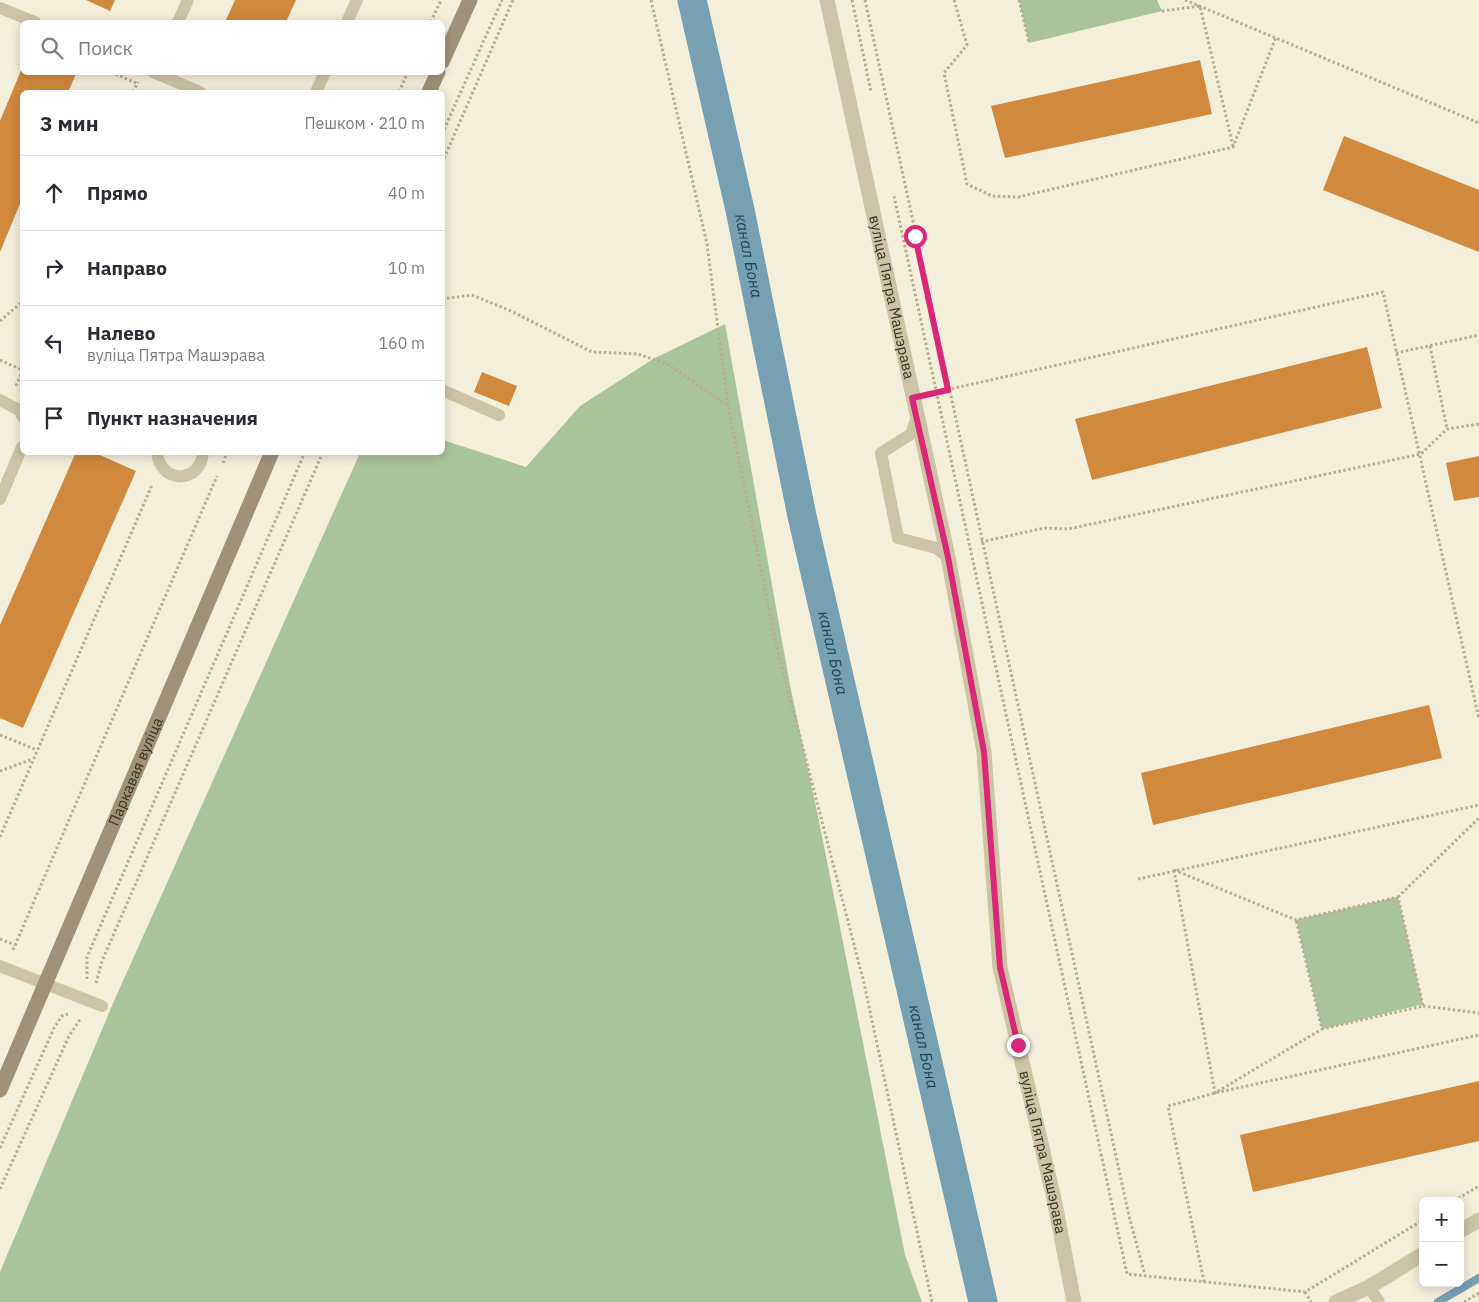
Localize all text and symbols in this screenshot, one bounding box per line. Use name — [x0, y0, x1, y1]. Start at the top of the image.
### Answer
search box — [20, 20, 445, 75]
icon: search — [38, 34, 66, 62]
text: Поиск — [78, 36, 133, 60]
text: 3 мин — [40, 109, 99, 137]
text: Пешком · 210 m — [304, 113, 425, 133]
icon: ahead — [40, 179, 68, 207]
text: Прямо — [87, 181, 148, 205]
text: 40 m — [388, 183, 425, 203]
water label: канал Бона — [731, 212, 768, 300]
street label: вуліца Пятра Машэрава — [865, 213, 919, 381]
route start — [904, 225, 927, 248]
icon: right — [40, 254, 68, 282]
text: Направо — [87, 256, 167, 280]
text: 10 m — [388, 258, 425, 278]
text: Налево — [87, 321, 156, 345]
icon: left — [40, 329, 68, 357]
text: 160 m — [378, 333, 425, 353]
text: вуліца Пятра Машэрава — [87, 345, 265, 365]
icon: arrive — [40, 404, 68, 432]
text: Пункт назначения — [87, 406, 258, 430]
water label: канал Бона — [814, 609, 853, 697]
street label: Паркавая вуліца — [104, 714, 167, 829]
water label: канал Бона — [905, 1003, 944, 1090]
route end — [1007, 1034, 1030, 1057]
street label: вуліца Пятра Машэрава — [1015, 1069, 1071, 1235]
map controls — [1419, 1197, 1464, 1287]
button: + — [1419, 1197, 1464, 1242]
button: − — [1419, 1242, 1464, 1287]

